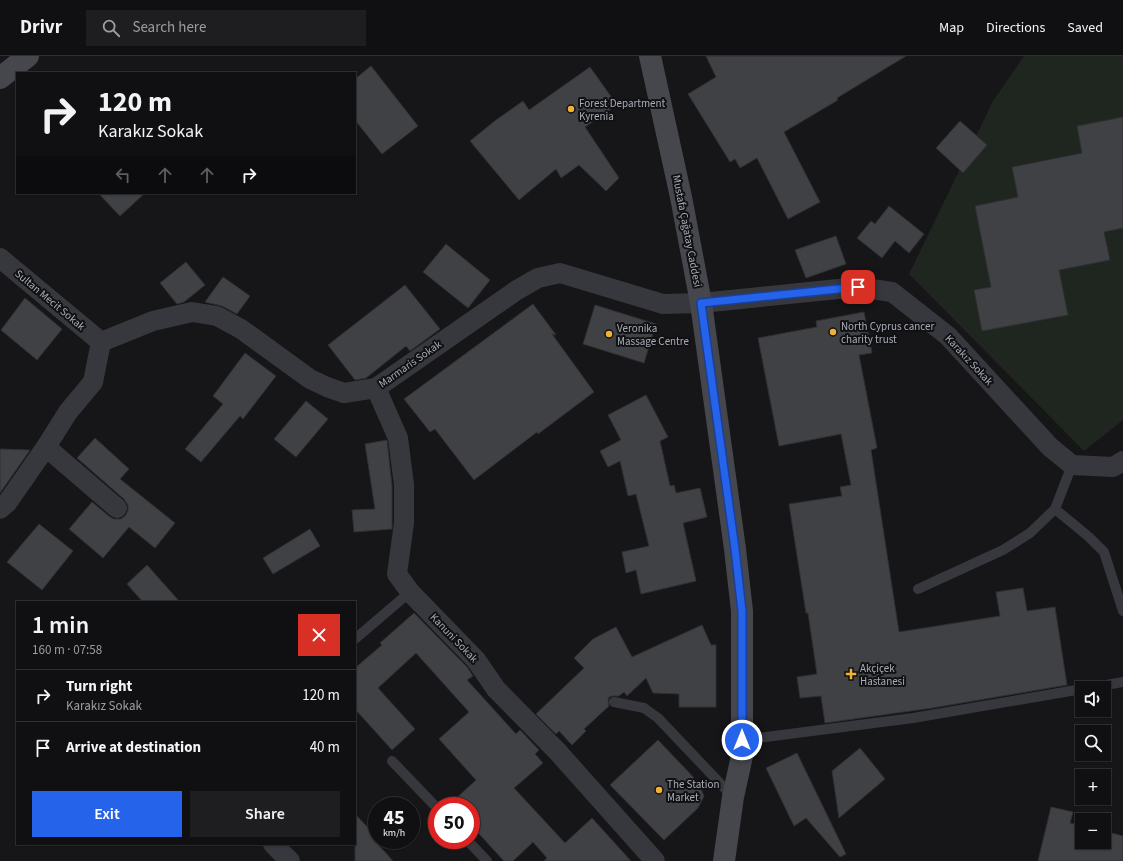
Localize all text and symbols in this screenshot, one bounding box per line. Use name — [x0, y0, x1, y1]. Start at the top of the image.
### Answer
search box — [86, 10, 366, 46]
text: Drivr — [20, 14, 62, 41]
icon: search — [100, 17, 122, 39]
text: Search here — [132, 17, 206, 38]
text: Map — [939, 18, 964, 38]
text: Directions — [986, 18, 1045, 38]
text: Saved — [1067, 18, 1103, 38]
text: 120 m — [98, 82, 172, 122]
icon: right — [32, 88, 84, 140]
place label: Forest Department Kyrenia — [579, 96, 666, 124]
marker: Forest Department Kyrenia — [566, 104, 576, 114]
text: Karakız Sokak — [98, 119, 203, 144]
icon: left — [112, 164, 134, 186]
icon: ahead — [154, 164, 176, 186]
icon: ahead — [196, 164, 218, 186]
icon: right — [238, 164, 260, 186]
street label: Mustafa Çağatay Caddesi — [669, 174, 705, 288]
street label: Sultan Mecit Sokak — [12, 266, 89, 334]
pin — [841, 270, 875, 304]
icon: arrive — [847, 276, 869, 298]
place label: North Cyprus cancer charity trust — [841, 319, 934, 347]
place label: Veronika Massage Centre — [617, 321, 690, 349]
marker: North Cyprus cancer charity trust — [828, 327, 838, 337]
marker: Veronika Massage Centre — [604, 329, 614, 339]
street label: Karakız Sokak — [942, 331, 997, 389]
street label: Marmaris Sokak — [376, 336, 445, 391]
text: 1 min — [32, 608, 89, 643]
street label: Kanuni Sokak — [427, 610, 482, 666]
button: close — [298, 614, 340, 656]
text: 160 m · 07:58 — [32, 641, 102, 659]
place label: Akçiçek Hastanesi — [860, 661, 905, 689]
marker: Akçiçek Hastanesi — [845, 668, 857, 680]
text: Turn right — [66, 676, 132, 697]
map controls — [1075, 681, 1111, 849]
button: sound — [1075, 681, 1111, 717]
icon: right — [32, 685, 54, 707]
text: 120 m — [302, 685, 340, 706]
text: Karakız Sokak — [66, 697, 142, 715]
position arrow — [721, 719, 763, 761]
button: search — [1075, 725, 1111, 761]
icon: arrive — [32, 737, 54, 759]
text: Arrive at destination — [66, 737, 201, 758]
text: 40 m — [310, 737, 340, 758]
button: + — [1075, 769, 1111, 805]
place label: The Station Market — [667, 777, 719, 805]
marker: The Station Market — [654, 785, 664, 795]
button: Exit — [32, 791, 182, 837]
button: Share — [190, 791, 340, 837]
speed limit sign: 50 — [428, 797, 480, 849]
text: 45 — [383, 804, 405, 832]
button: − — [1075, 813, 1111, 849]
text: km/h — [383, 826, 405, 840]

